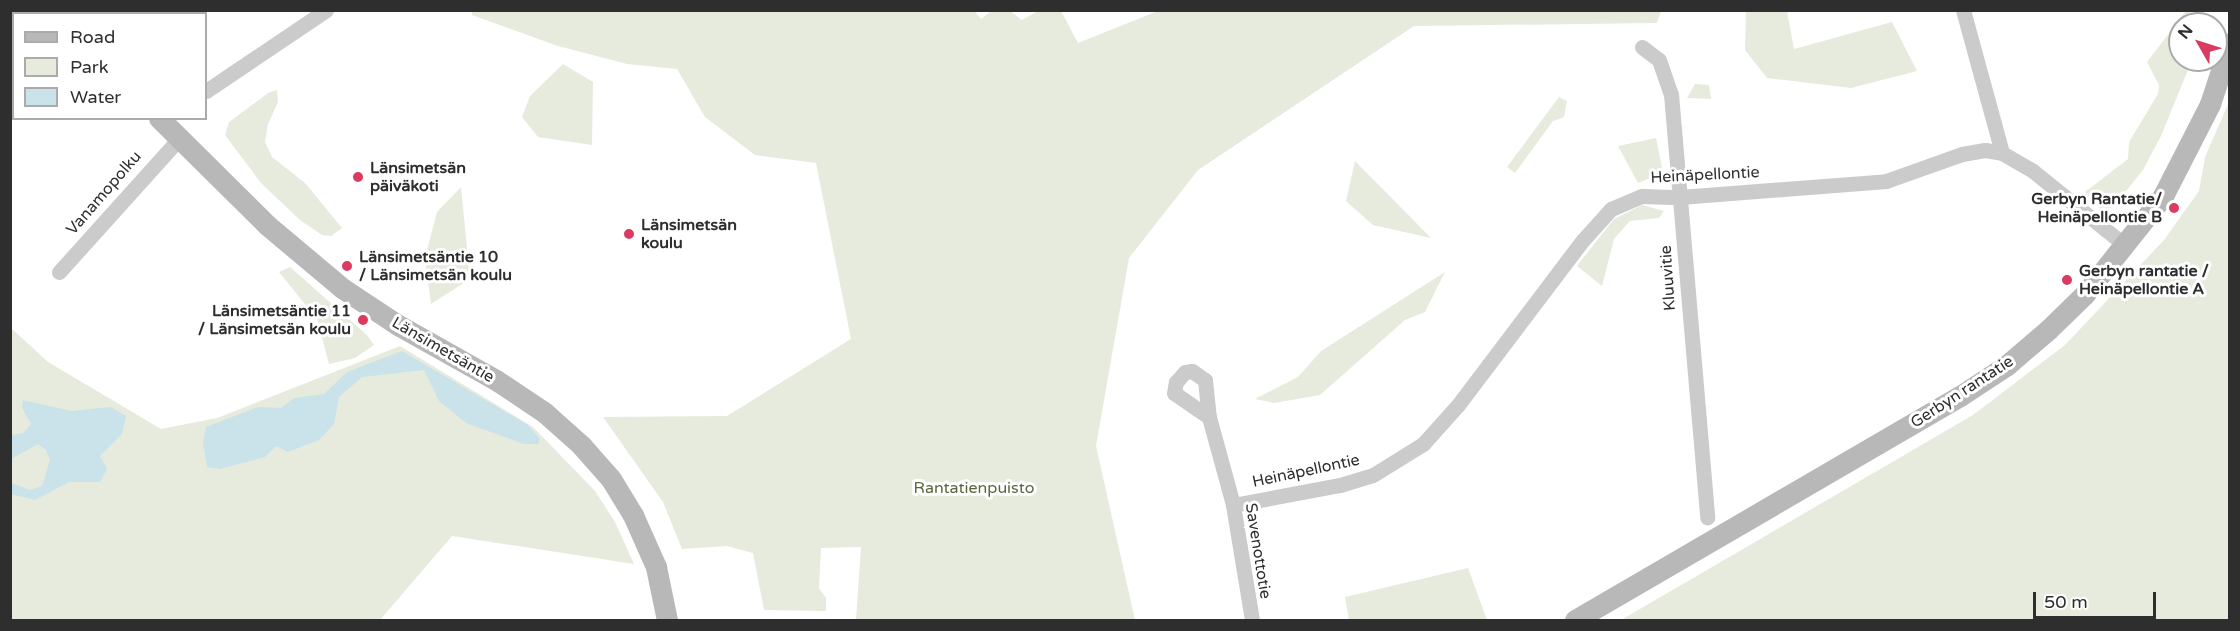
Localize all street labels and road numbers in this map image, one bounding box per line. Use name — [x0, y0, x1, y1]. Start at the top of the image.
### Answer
street label: Vanamopolku — [62, 147, 146, 239]
street label: Heinäpellontie — [1650, 163, 1760, 187]
street label: Kluuvitie — [1656, 245, 1680, 311]
street label: Länsimetsäntie — [388, 313, 498, 387]
street label: Gerbyn rantatie — [1907, 352, 2017, 432]
street label: Heinäpellontie — [1251, 450, 1361, 492]
street label: Savenottotie — [1241, 502, 1275, 600]

